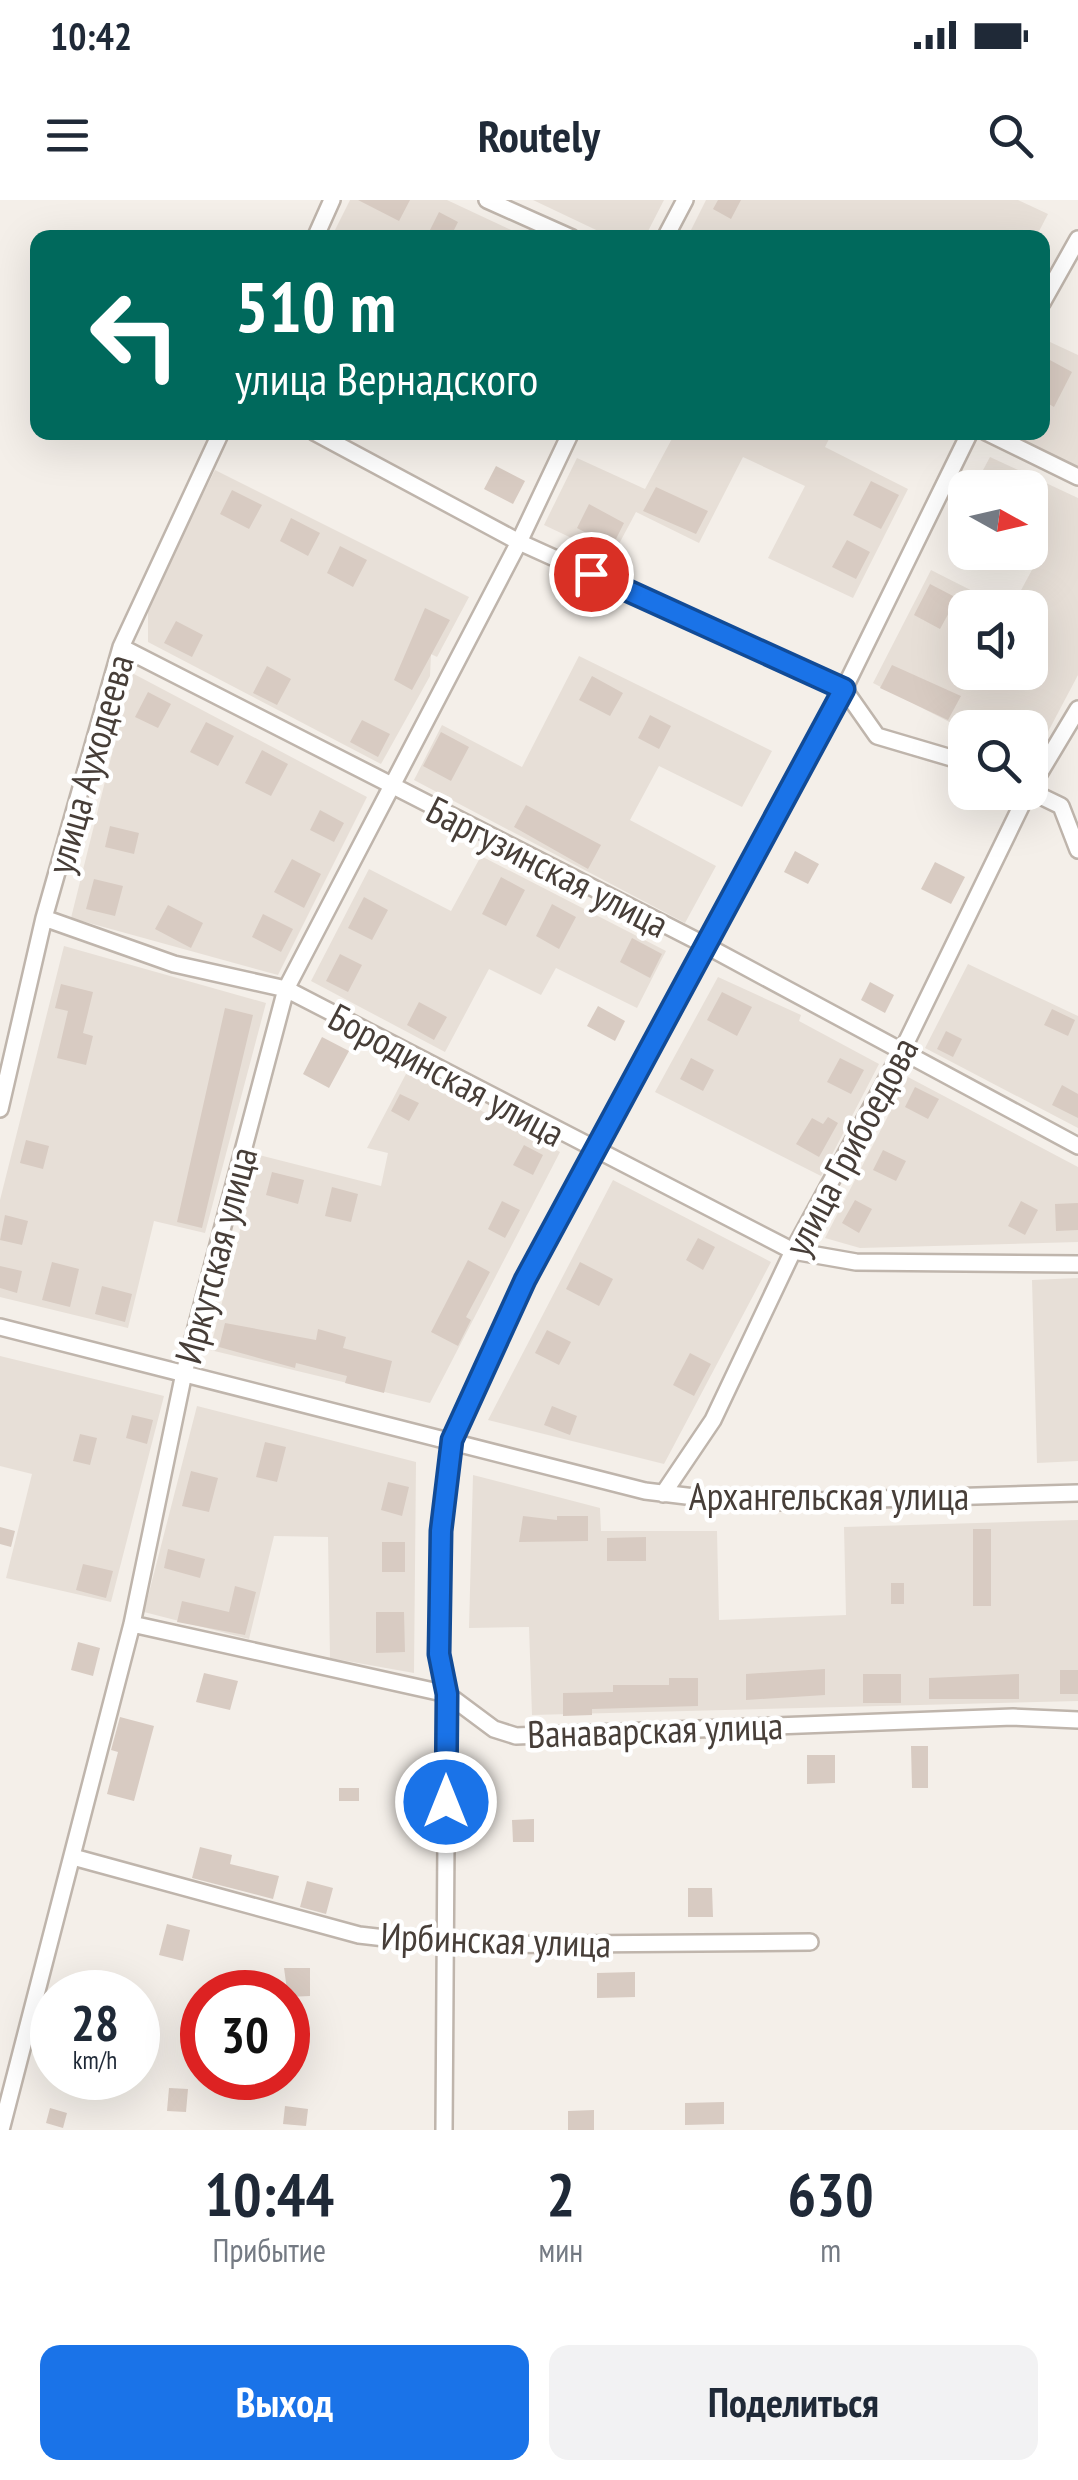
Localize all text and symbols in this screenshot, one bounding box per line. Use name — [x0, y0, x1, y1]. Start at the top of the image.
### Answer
text: 10:42 — [50, 11, 132, 60]
text: Routely — [478, 106, 600, 164]
icon: menu — [40, 108, 95, 163]
icon: search — [983, 108, 1038, 163]
text: 510 m — [235, 261, 396, 351]
icon: left — [70, 270, 200, 400]
text: улица Вернадского — [235, 349, 538, 407]
north arrow — [948, 470, 1048, 570]
map controls — [948, 470, 1048, 810]
pin — [549, 532, 634, 617]
icon: arrive — [564, 547, 619, 602]
button: sound — [948, 590, 1048, 690]
street label: улица Ауходеева — [34, 649, 144, 879]
button: search — [948, 710, 1048, 810]
street label: Баргузинская улица — [419, 784, 677, 948]
street label: Бородинская улица — [321, 991, 573, 1157]
street label: улица Грибоедова — [772, 1028, 928, 1264]
street label: Иркутская улица — [163, 1141, 267, 1369]
street label: Архангельская улица — [689, 1471, 969, 1520]
street label: Ванаварская улица — [526, 1700, 784, 1758]
position arrow — [394, 1750, 498, 1854]
street label: Ирбинская улица — [380, 1910, 612, 1968]
speed limit sign: 30 — [180, 1970, 310, 2100]
text: 28 — [71, 1990, 119, 2055]
text: km/h — [73, 2044, 117, 2076]
text: 10:44 — [204, 2155, 334, 2233]
text: 2 — [547, 2155, 575, 2233]
text: 630 — [788, 2155, 874, 2233]
text: Прибытие — [213, 2229, 326, 2271]
text: мин — [539, 2229, 583, 2271]
text: m — [820, 2229, 841, 2271]
button: Выход — [40, 2345, 529, 2460]
button: Поделиться — [549, 2345, 1038, 2460]

